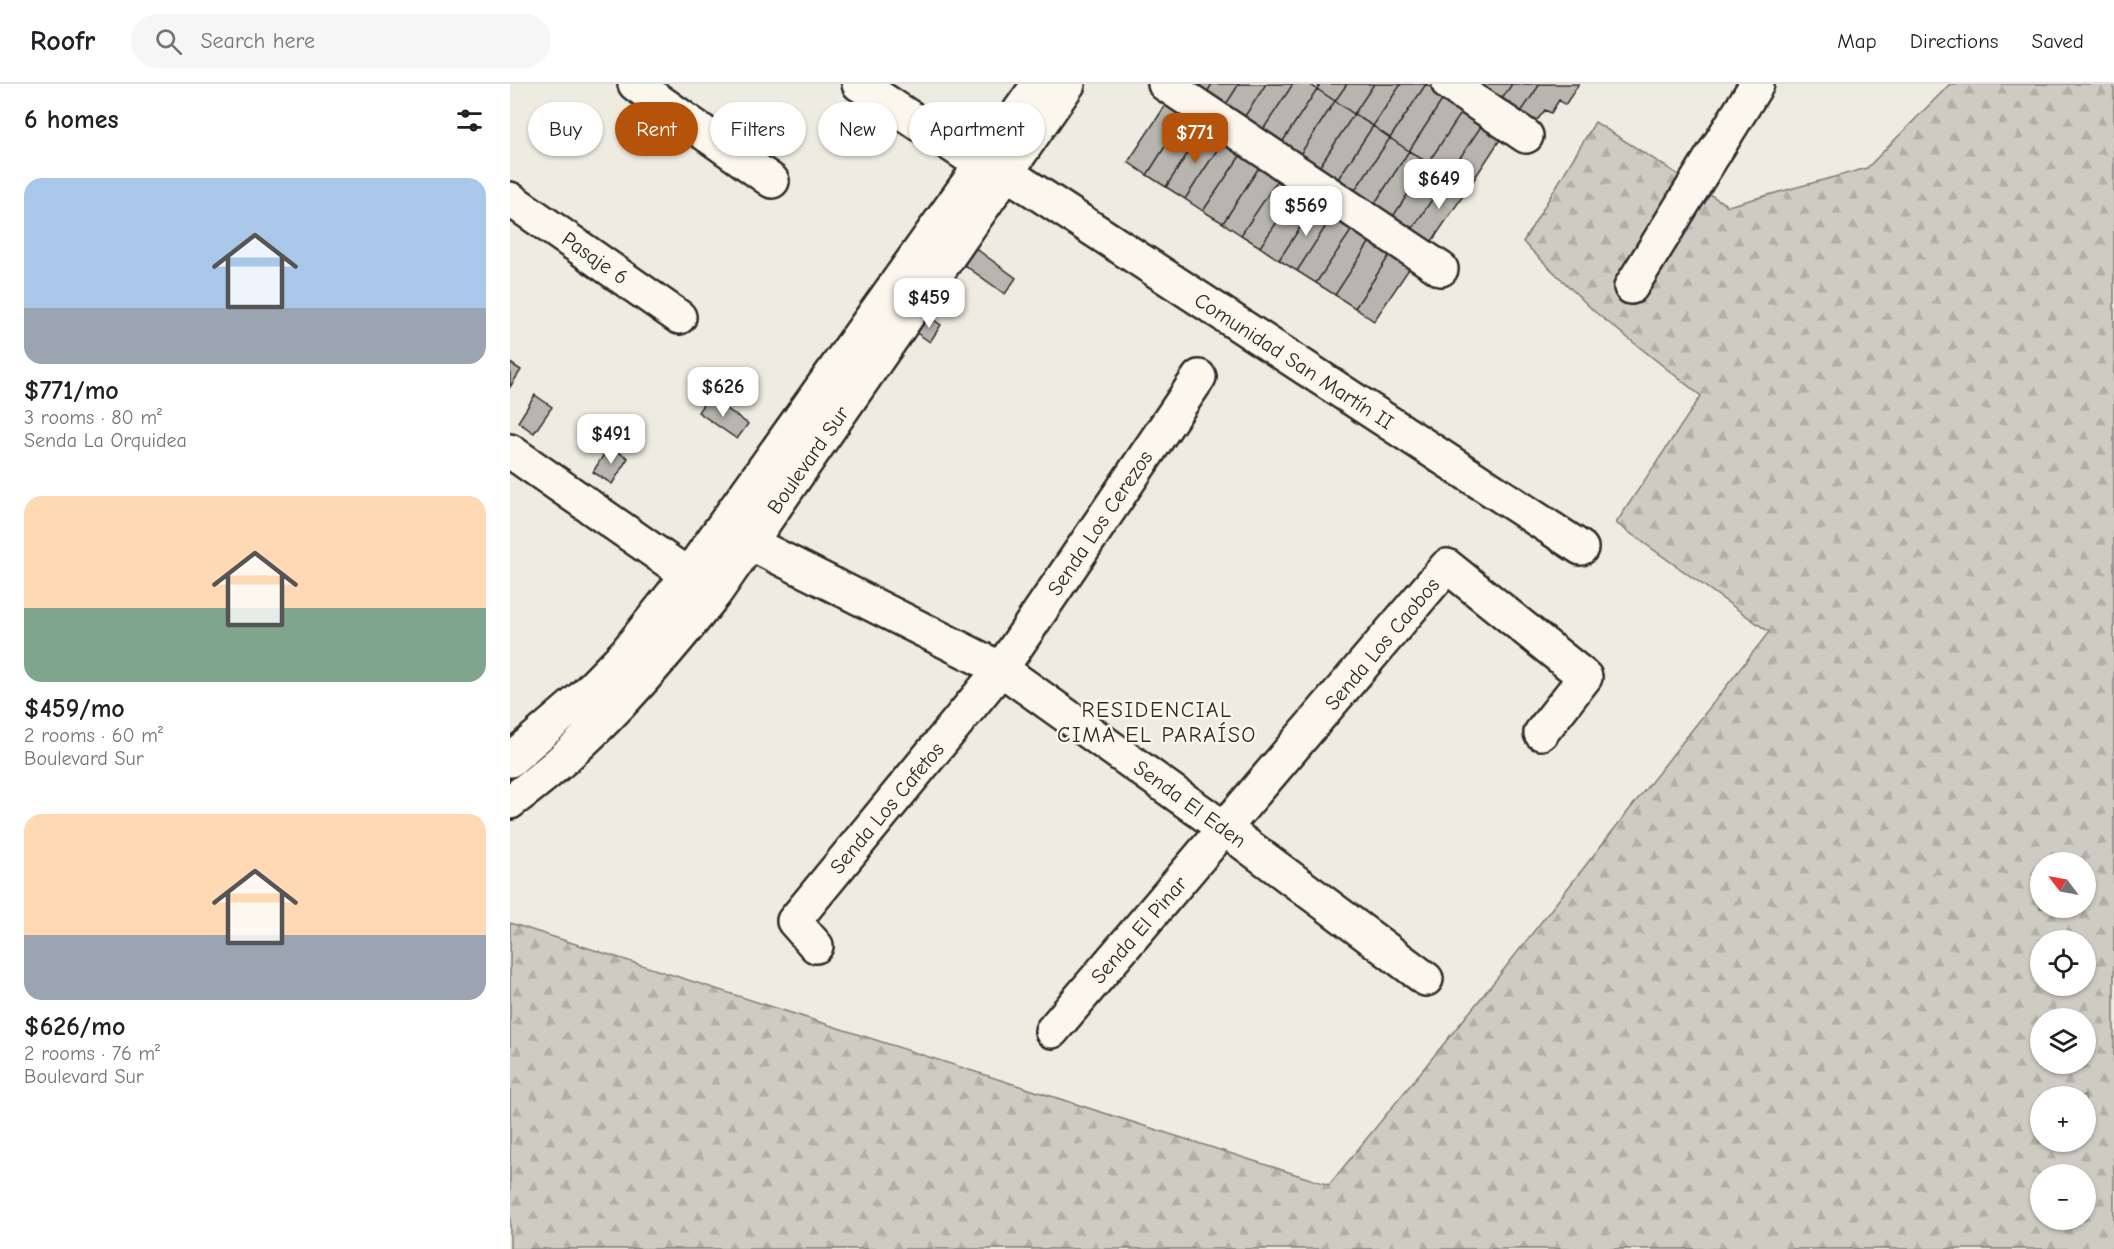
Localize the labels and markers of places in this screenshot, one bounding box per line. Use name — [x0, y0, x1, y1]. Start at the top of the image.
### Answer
pin: $771 — [1159, 113, 1231, 164]
pin: $649 — [1403, 159, 1475, 210]
pin: $569 — [1270, 186, 1342, 237]
pin: $459 — [893, 278, 965, 329]
pin: $626 — [687, 367, 759, 418]
pin: $491 — [575, 414, 647, 465]

